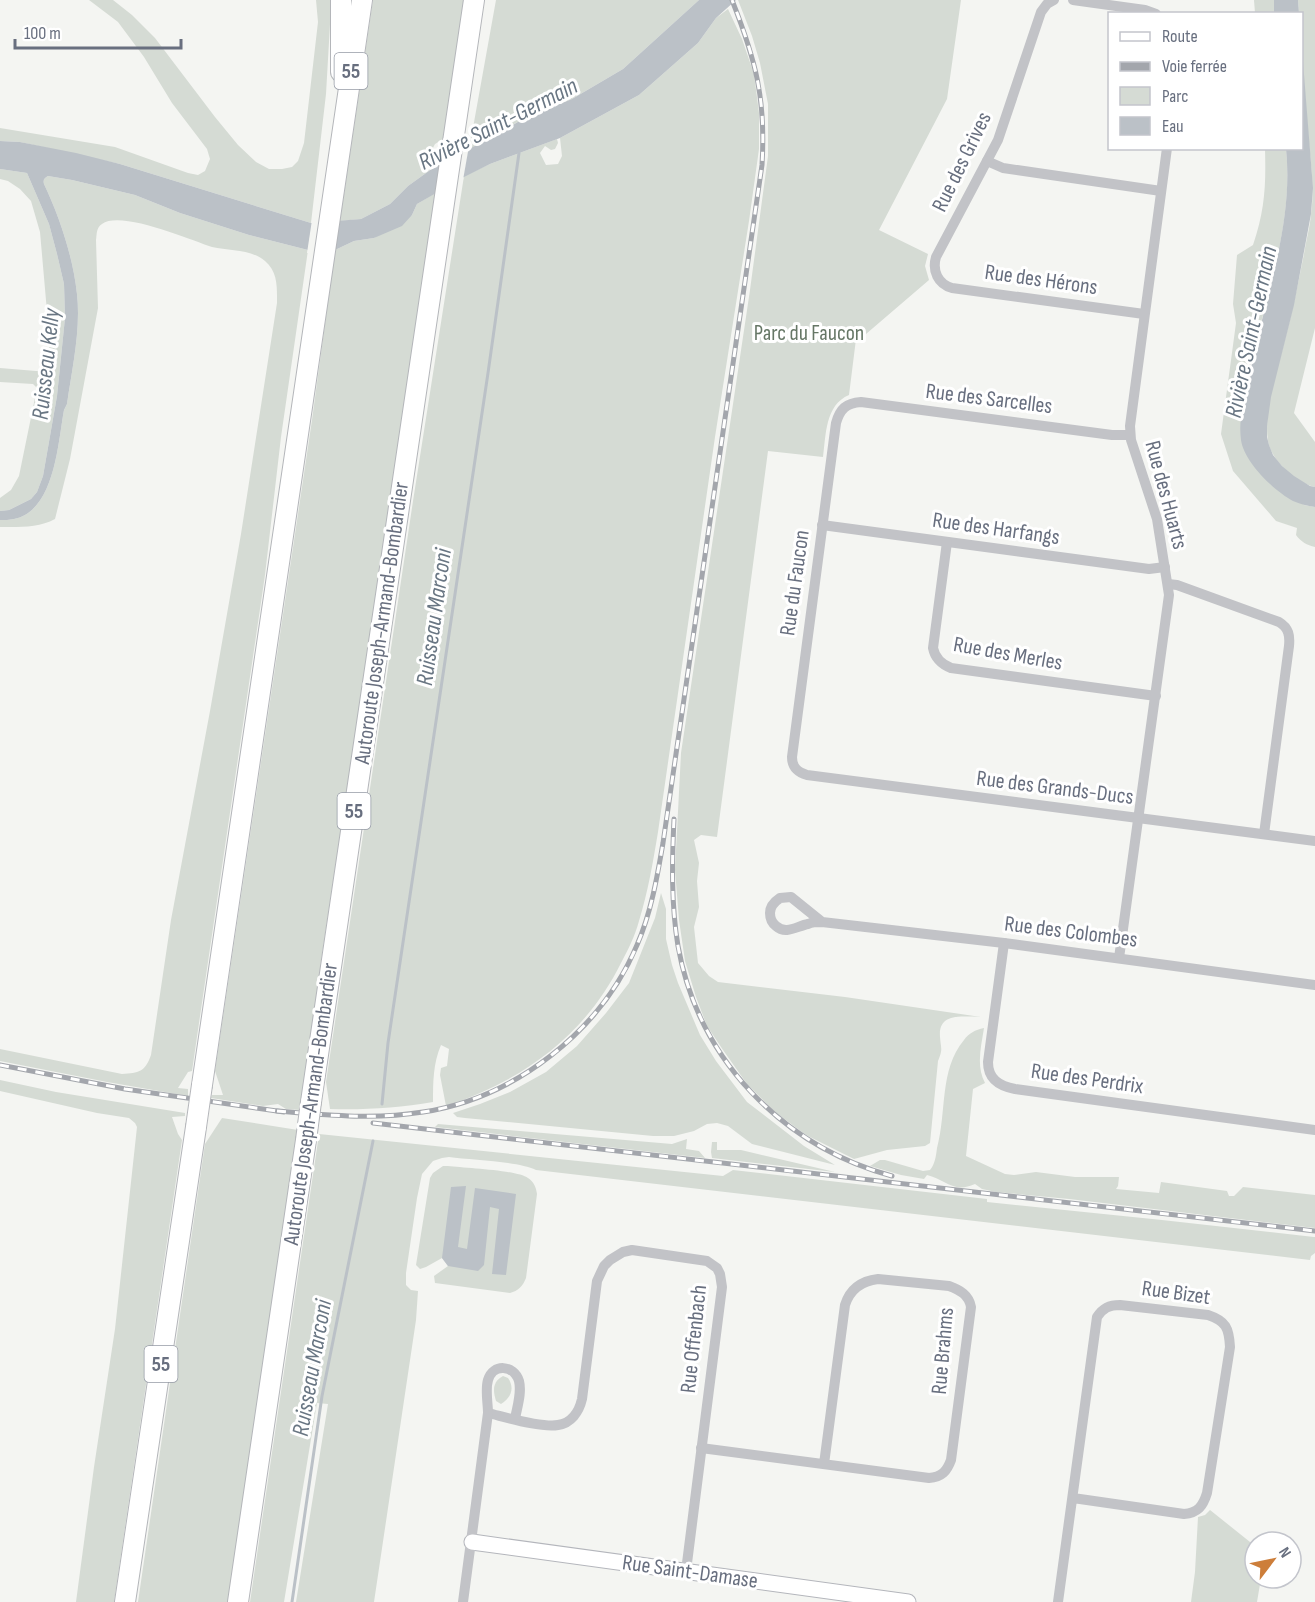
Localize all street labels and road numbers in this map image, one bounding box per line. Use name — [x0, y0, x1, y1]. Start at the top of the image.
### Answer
road number: 55 — [334, 53, 368, 89]
street label: Rue des Grives — [926, 108, 998, 216]
street label: Rue des Hérons — [983, 259, 1099, 301]
street label: Rue des Sarcelles — [924, 378, 1054, 420]
street label: Rue des Huarts — [1139, 438, 1193, 552]
street label: Autoroute Joseph-Armand-Bombardier — [349, 480, 415, 767]
street label: Rue des Harfangs — [931, 507, 1061, 551]
street label: Rue du Faucon — [774, 528, 816, 638]
street label: Rue des Merles — [951, 631, 1065, 677]
street label: Rue des Grands-Ducs — [975, 765, 1135, 811]
road number: 55 — [338, 793, 370, 829]
street label: Rue des Colombes — [1003, 910, 1139, 954]
street label: Autoroute Joseph-Armand-Bombardier — [278, 961, 344, 1248]
street label: Rue des Perdrix — [1029, 1058, 1146, 1100]
street label: Rue Bizet — [1140, 1275, 1212, 1311]
street label: Rue Offenbach — [675, 1284, 713, 1394]
street label: Rue Brahms — [926, 1306, 960, 1396]
road number: 55 — [144, 1346, 178, 1382]
street label: Rue Saint-Damase — [621, 1549, 759, 1595]

